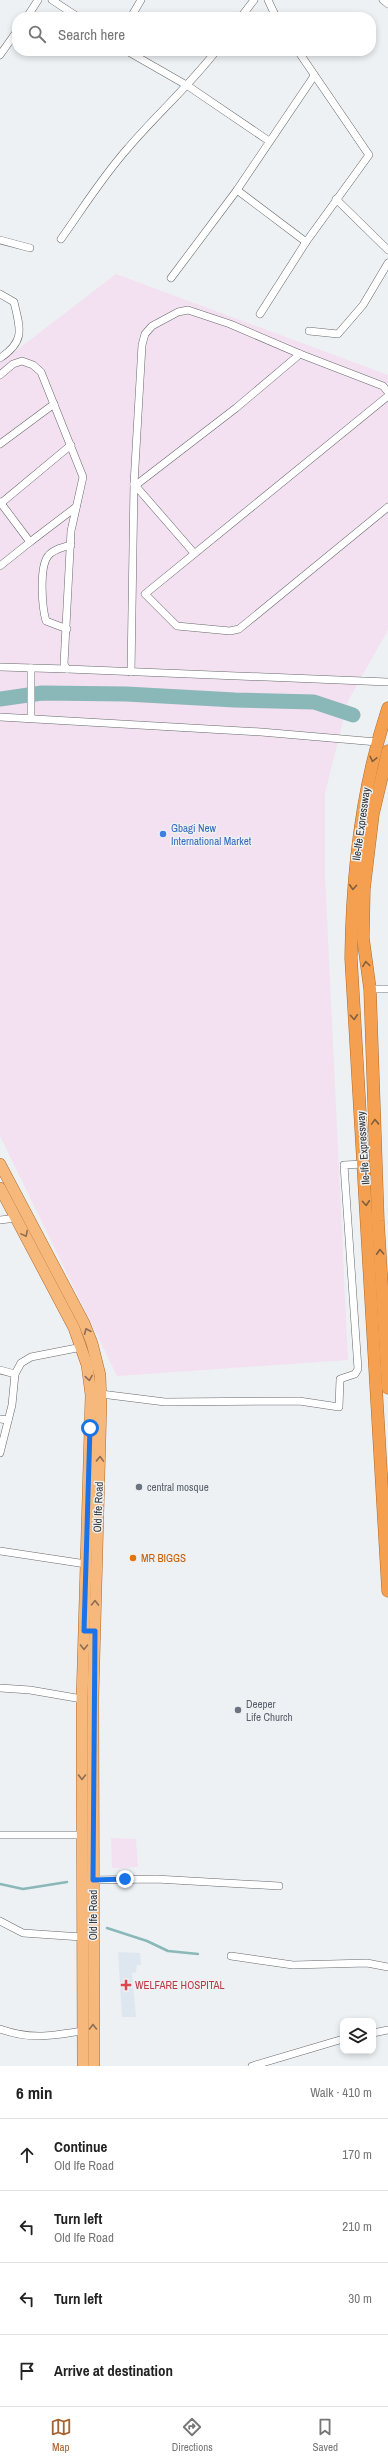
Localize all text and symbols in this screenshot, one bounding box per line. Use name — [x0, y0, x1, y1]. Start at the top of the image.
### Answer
search box — [12, 12, 376, 56]
icon: search — [26, 23, 48, 45]
text: Search here — [58, 24, 125, 45]
one-way arrow — [369, 755, 378, 762]
street label: Ile-Ife Expressway — [349, 786, 373, 861]
place label: Gbagi New International Market — [171, 821, 252, 848]
marker: Gbagi New International Market — [158, 829, 168, 839]
one-way arrow — [349, 884, 358, 890]
one-way arrow — [362, 961, 371, 967]
one-way arrow — [350, 1014, 359, 1020]
street label: Ile-Ife Expressway — [353, 1110, 373, 1185]
one-way arrow — [370, 1119, 379, 1125]
one-way arrow — [361, 1200, 370, 1206]
one-way arrow — [20, 1230, 27, 1238]
one-way arrow — [376, 1249, 384, 1255]
one-way arrow — [84, 1328, 92, 1335]
one-way arrow — [84, 1375, 93, 1381]
route start — [81, 1419, 99, 1437]
one-way arrow — [96, 1456, 104, 1462]
place label: central mosque — [147, 1480, 209, 1494]
street label: Old Ife Road — [90, 1481, 106, 1533]
marker: central mosque — [134, 1482, 144, 1492]
place label: MR BIGGS — [141, 1551, 186, 1565]
marker: MR BIGGS — [128, 1553, 138, 1563]
one-way arrow — [91, 1600, 100, 1606]
one-way arrow — [79, 1644, 88, 1650]
place label: Deeper Life Church — [246, 1697, 293, 1724]
marker: Deeper Life Church — [233, 1705, 243, 1715]
one-way arrow — [78, 1774, 86, 1780]
route end — [116, 1870, 134, 1888]
street label: Old Ife Road — [86, 1890, 100, 1940]
place label: WELFARE HOSPITAL — [135, 1978, 225, 1992]
marker: WELFARE HOSPITAL — [120, 1979, 132, 1991]
map controls — [340, 2018, 376, 2054]
button: layers — [340, 2018, 376, 2054]
one-way arrow — [89, 2024, 97, 2030]
text: 6 min — [16, 2081, 52, 2104]
text: Walk · 410 m — [310, 2084, 372, 2101]
text: Continue — [54, 2136, 107, 2157]
icon: ahead — [16, 2144, 38, 2166]
text: 170 m — [342, 2146, 372, 2163]
text: Old Ife Road — [54, 2157, 114, 2174]
text: Turn left — [54, 2208, 102, 2229]
icon: left — [16, 2216, 38, 2238]
text: 210 m — [342, 2218, 372, 2235]
text: Old Ife Road — [54, 2229, 114, 2246]
icon: left — [16, 2288, 38, 2310]
text: Turn left — [54, 2288, 102, 2309]
text: 30 m — [348, 2290, 372, 2307]
icon: arrive — [16, 2360, 38, 2382]
text: Arrive at destination — [54, 2360, 173, 2381]
tab: Map — [50, 2416, 72, 2454]
tab: Directions — [172, 2416, 213, 2454]
tab: Saved — [313, 2416, 338, 2454]

